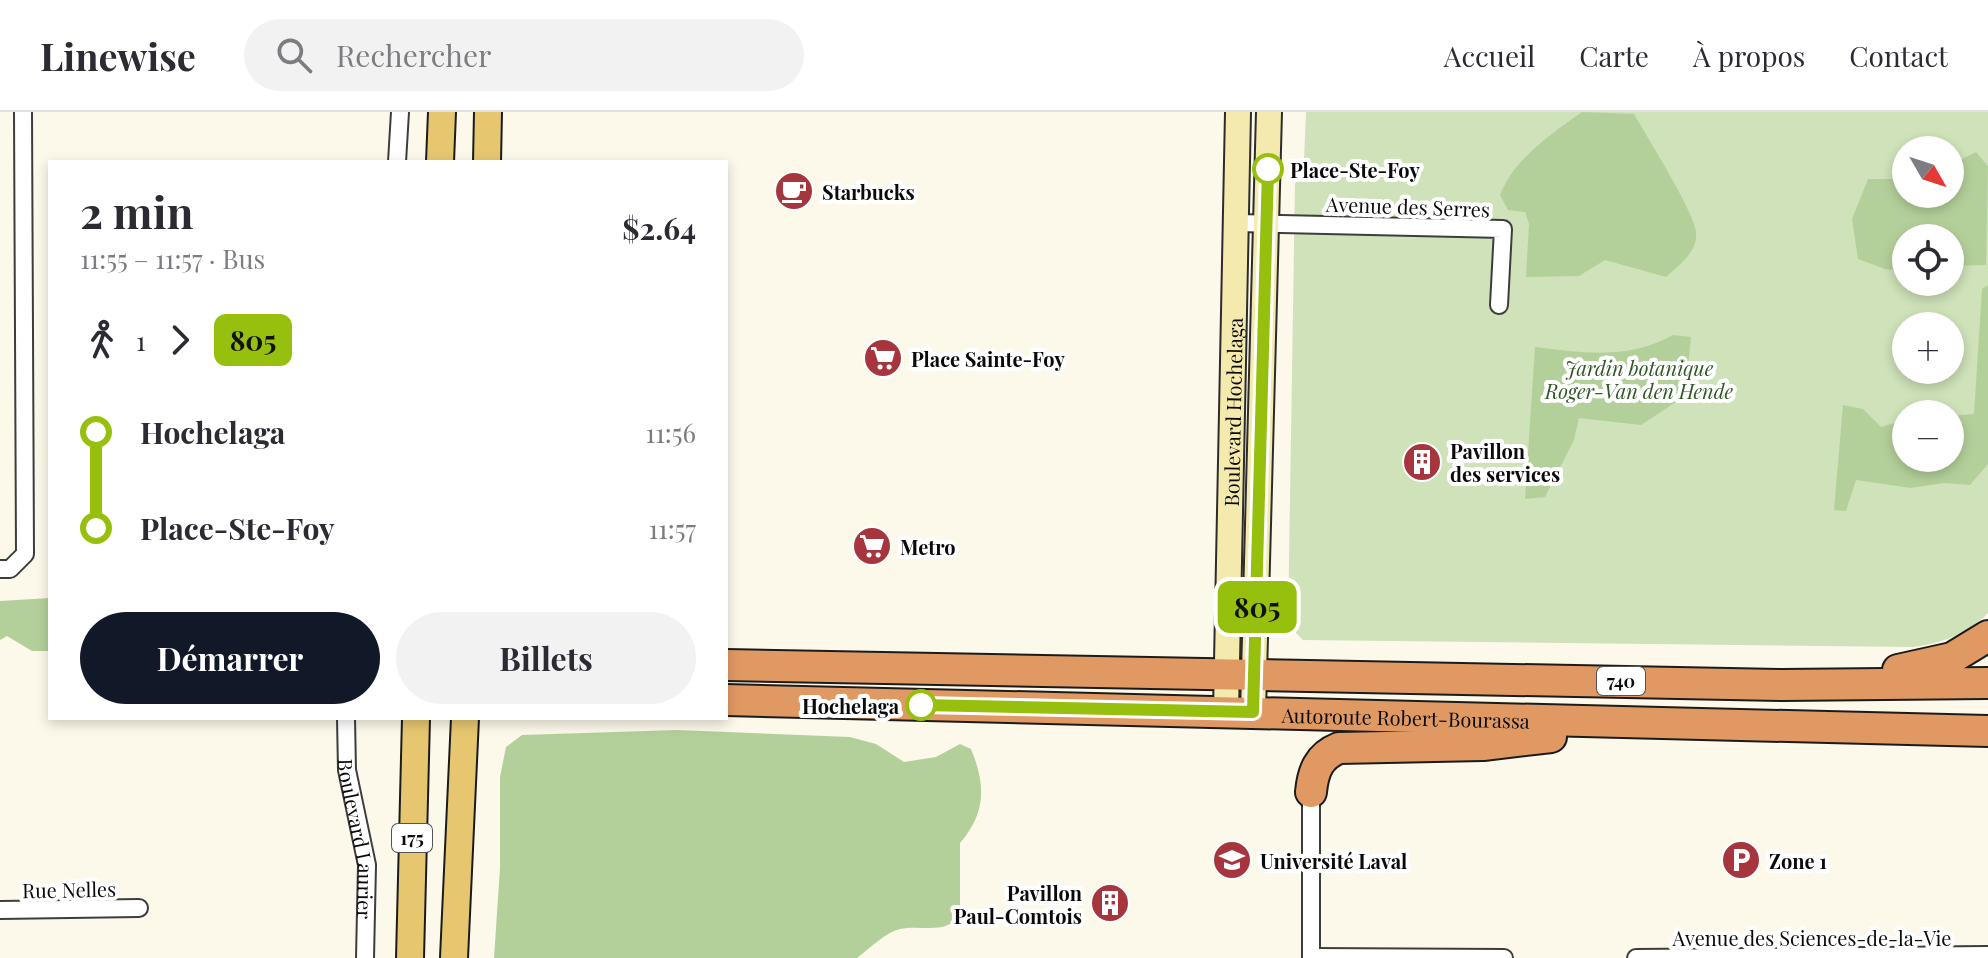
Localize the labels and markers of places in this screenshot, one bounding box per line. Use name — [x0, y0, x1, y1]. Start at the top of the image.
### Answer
marker: Place-Ste-Foy — [1253, 154, 1283, 184]
place label: Place-Ste-Foy — [1290, 156, 1420, 183]
cafe icon: Starbucks — [773, 170, 815, 212]
place label: Starbucks — [822, 178, 915, 205]
supermarket icon: Place Sainte-Foy — [862, 337, 904, 379]
place label: Place Sainte-Foy — [911, 345, 1065, 372]
place label: Pavillon des services — [1450, 437, 1560, 487]
building icon: Pavillon des services — [1401, 441, 1443, 483]
supermarket icon: Metro — [851, 525, 893, 567]
place label: Metro — [900, 533, 956, 560]
marker: Hochelaga — [906, 690, 936, 720]
place label: Hochelaga — [802, 692, 900, 719]
school or university icon: Université Laval — [1211, 839, 1253, 881]
parking icon: Zone 1 — [1720, 839, 1762, 881]
place label: Université Laval — [1260, 847, 1407, 874]
place label: Zone 1 — [1769, 847, 1827, 874]
place label: Pavillon Paul-Comtois — [954, 879, 1083, 929]
building icon: Pavillon Paul-Comtois — [1089, 882, 1131, 924]

